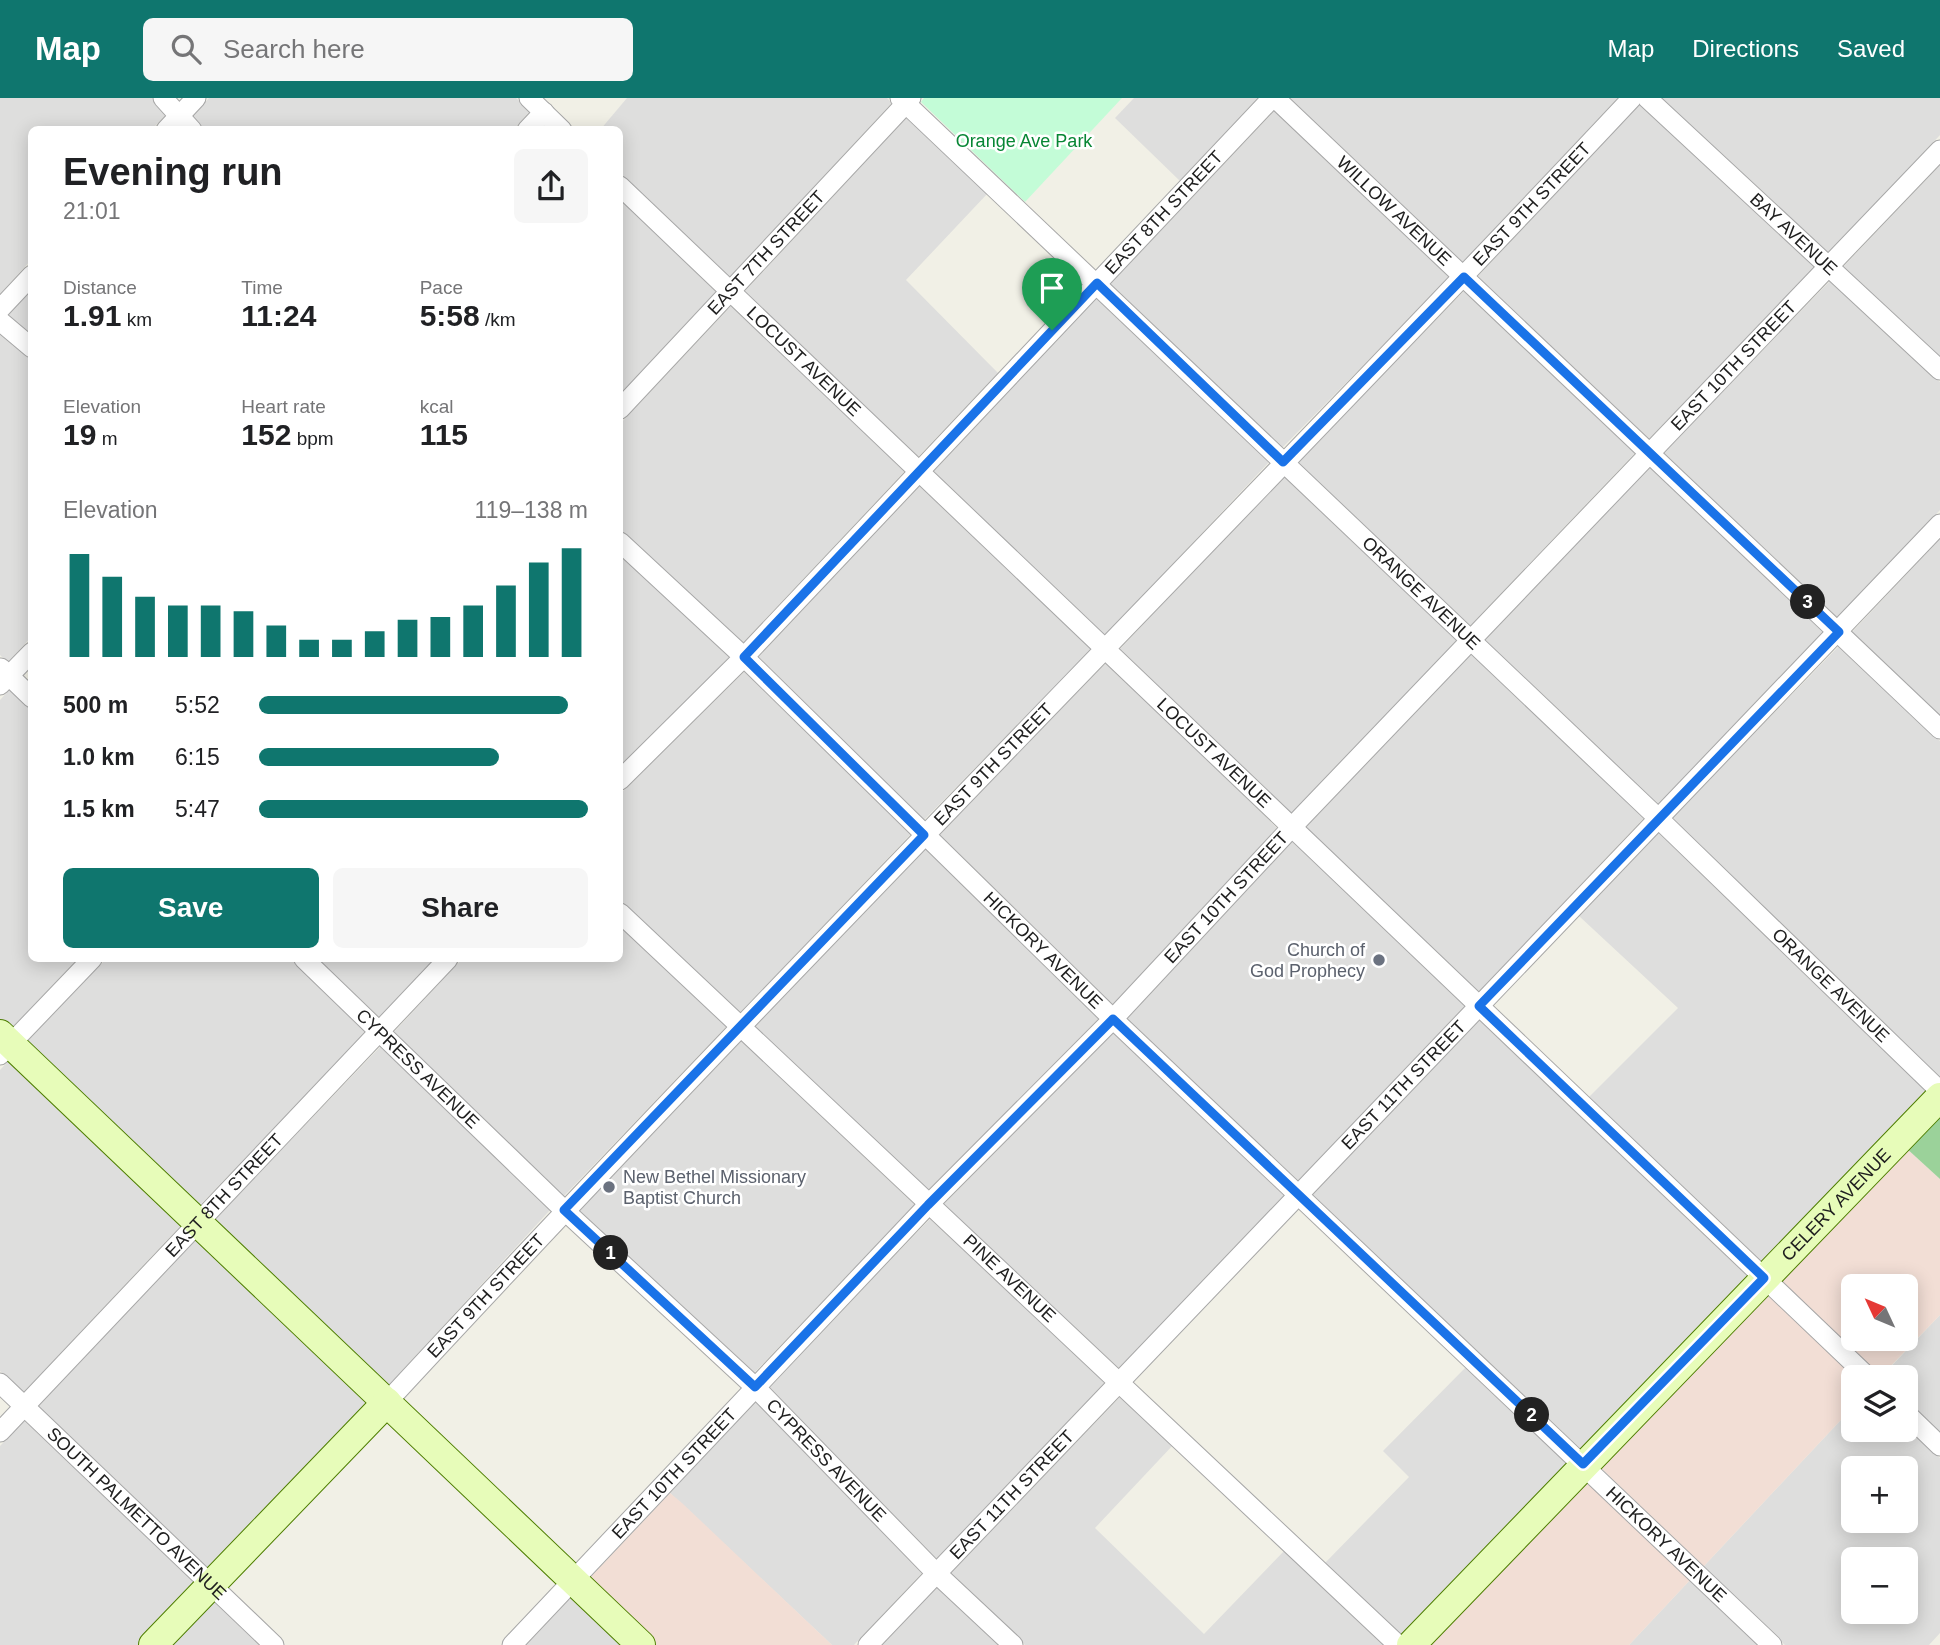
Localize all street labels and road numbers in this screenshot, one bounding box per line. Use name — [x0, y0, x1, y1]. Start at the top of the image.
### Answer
street label: EAST 9TH STREET — [1469, 138, 1595, 270]
street label: EAST 8TH STREET — [1101, 147, 1227, 278]
street label: WILLOW AVENUE — [1333, 152, 1455, 270]
street label: EAST 7TH STREET — [704, 187, 829, 319]
street label: BAY AVENUE — [1746, 189, 1841, 279]
street label: EAST 10TH STREET — [1667, 297, 1800, 435]
street label: LOCUST AVENUE — [743, 303, 865, 420]
street label: ORANGE AVENUE — [1358, 533, 1484, 654]
street label: LOCUST AVENUE — [1153, 694, 1275, 812]
street label: EAST 9TH STREET — [930, 699, 1057, 829]
street label: EAST 10TH STREET — [1160, 828, 1292, 967]
street label: HICKORY AVENUE — [980, 888, 1106, 1013]
street label: ORANGE AVENUE — [1768, 924, 1893, 1046]
street label: CYPRESS AVENUE — [352, 1005, 483, 1132]
street label: EAST 11TH STREET — [1337, 1016, 1470, 1153]
street label: EAST 8TH STREET — [161, 1130, 287, 1261]
street label: CELERY AVENUE — [1777, 1144, 1895, 1265]
street label: EAST 9TH STREET — [423, 1230, 548, 1362]
street label: PINE AVENUE — [959, 1230, 1060, 1326]
street label: CYPRESS AVENUE — [762, 1395, 890, 1526]
street label: EAST 10TH STREET — [608, 1404, 740, 1543]
street label: SOUTH PALMETTO AVENUE — [43, 1423, 230, 1604]
street label: EAST 11TH STREET — [946, 1426, 1078, 1563]
street label: HICKORY AVENUE — [1602, 1483, 1730, 1606]

